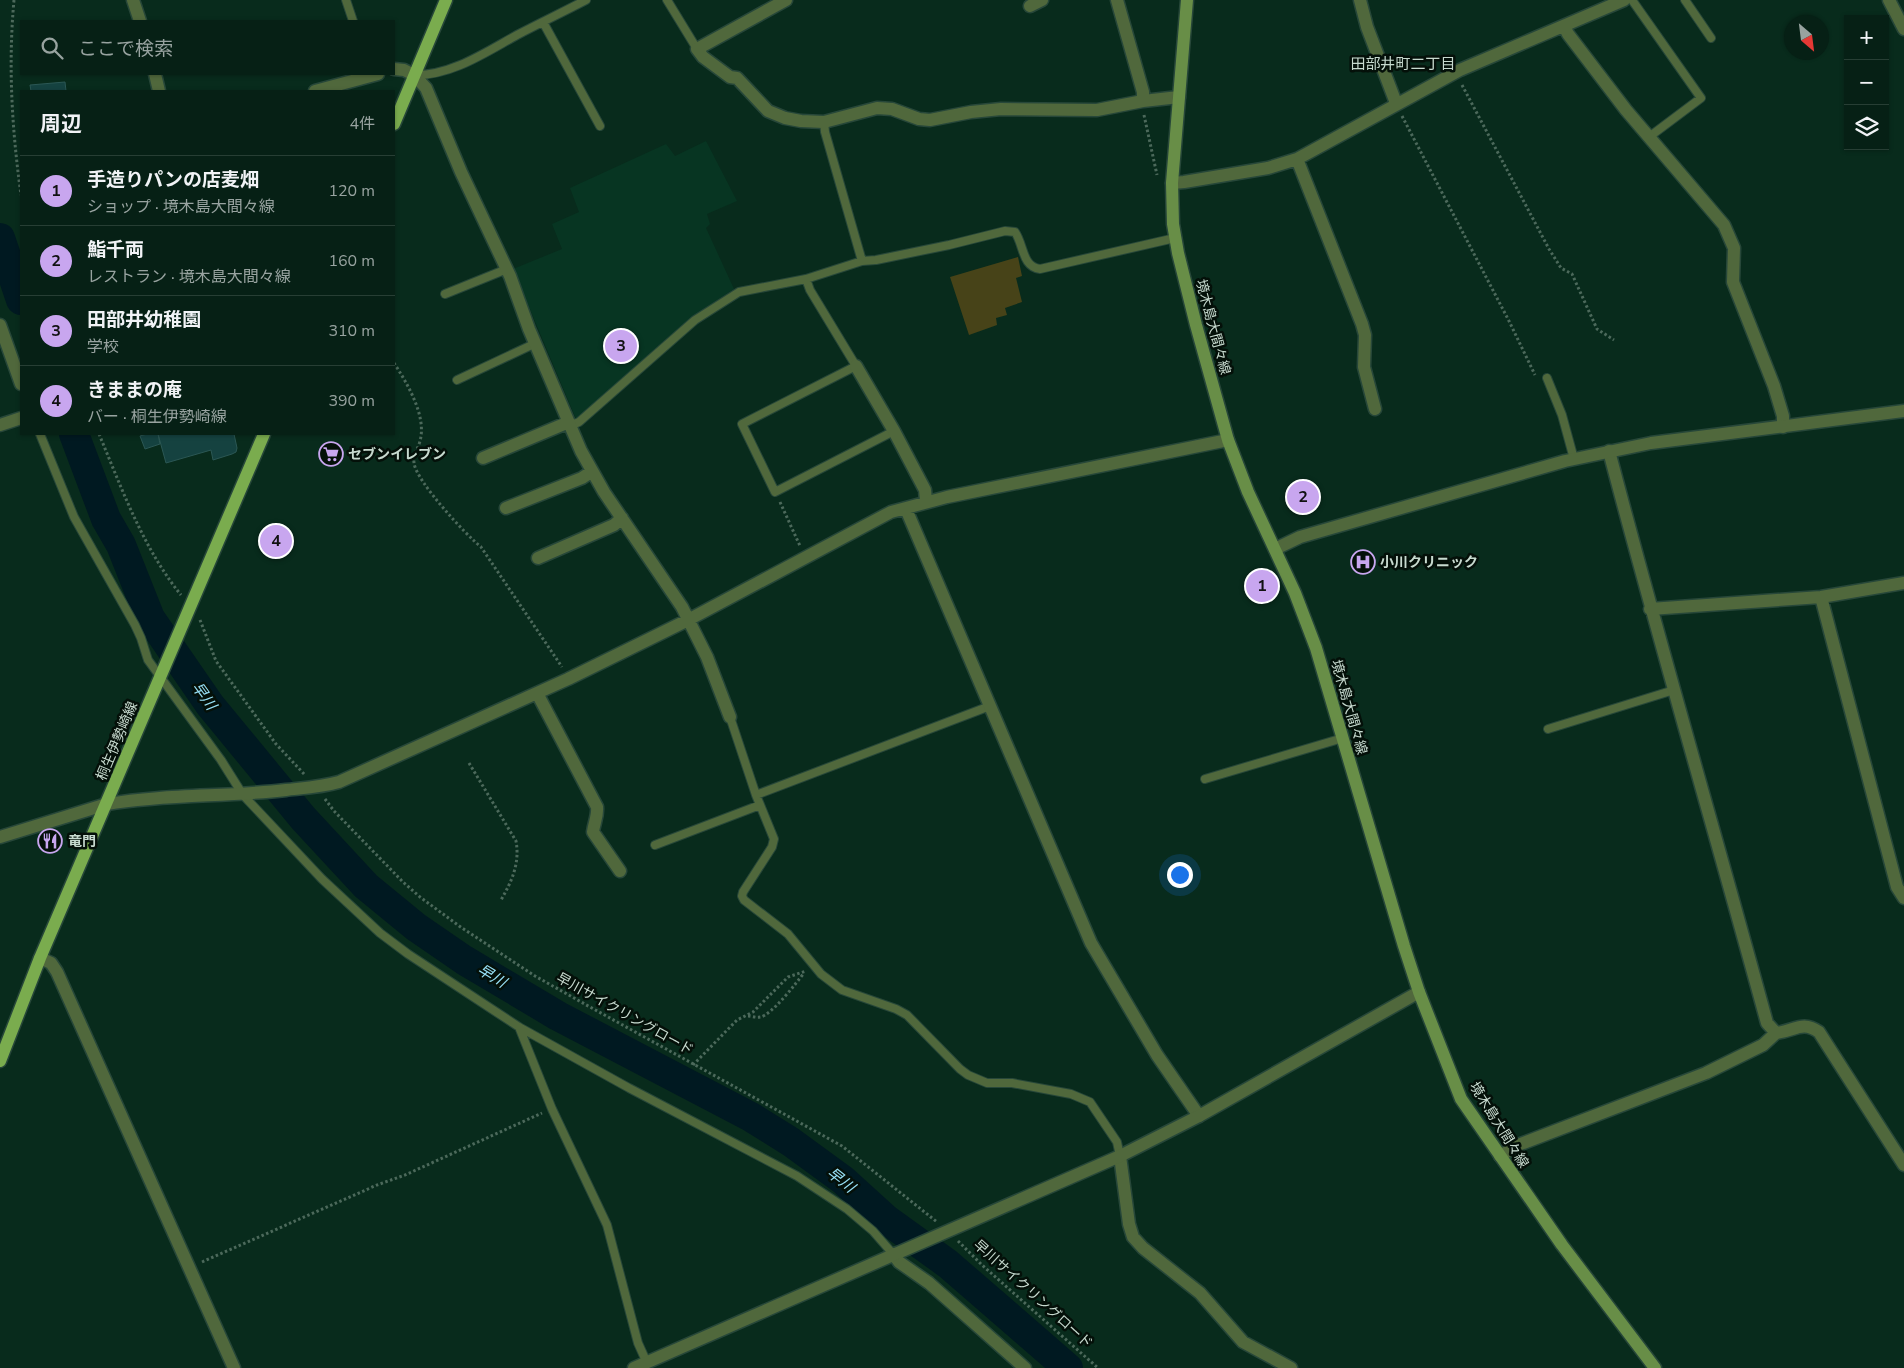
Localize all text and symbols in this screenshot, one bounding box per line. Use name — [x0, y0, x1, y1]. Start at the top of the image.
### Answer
north arrow — [1784, 15, 1829, 60]
map controls — [1844, 15, 1889, 150]
button: + — [1844, 15, 1889, 60]
search box — [20, 20, 395, 75]
icon: search — [38, 34, 66, 62]
text: ここで検索 — [78, 36, 173, 62]
district label: 田部井町二丁目 — [1350, 54, 1456, 74]
button: − — [1844, 60, 1889, 105]
button: layers — [1844, 105, 1889, 150]
text: 周辺 — [40, 110, 82, 138]
text: 4件 — [349, 113, 375, 135]
text: 手造りパンの店麦畑 — [87, 167, 259, 193]
text: 1 — [51, 180, 61, 202]
text: 120 m — [328, 180, 375, 202]
text: ショップ · 境木島大間々線 — [87, 196, 275, 218]
text: 鮨千両 — [87, 237, 144, 263]
text: 2 — [51, 250, 61, 272]
text: 160 m — [328, 250, 375, 272]
text: レストラン · 境木島大間々線 — [87, 266, 291, 288]
street label: 境木島大間々線 — [1191, 277, 1235, 377]
text: 田部井幼稚園 — [87, 307, 201, 333]
text: 3 — [51, 320, 61, 342]
text: 310 m — [328, 320, 375, 342]
pin: 3 — [605, 327, 637, 365]
text: 学校 — [87, 336, 119, 358]
text: きままの庵 — [87, 377, 182, 403]
text: 4 — [51, 390, 61, 412]
text: 390 m — [328, 390, 375, 412]
text: バー · 桐生伊勢崎線 — [87, 406, 227, 428]
supermarket icon: セブンイレブン — [318, 441, 344, 467]
place label: セブンイレブン — [348, 445, 446, 464]
pin: 2 — [1287, 478, 1319, 516]
pin: 4 — [260, 522, 292, 560]
hospital icon: 小川クリニック — [1350, 549, 1376, 575]
place label: 小川クリニック — [1380, 553, 1478, 572]
pin: 1 — [1246, 567, 1278, 605]
street label: 境木島大間々線 — [1326, 657, 1372, 757]
water label: 早川 — [187, 678, 222, 716]
street label: 桐生伊勢崎線 — [92, 699, 142, 783]
restaurant icon: 竜門 — [37, 828, 63, 854]
place label: 竜門 — [68, 832, 96, 851]
your location — [1167, 862, 1193, 888]
water label: 早川 — [474, 960, 512, 993]
street label: 早川サイクリングロード — [553, 968, 697, 1060]
street label: 境木島大間々線 — [1465, 1078, 1533, 1172]
water label: 早川 — [823, 1163, 861, 1198]
street label: 早川サイクリングロード — [970, 1236, 1096, 1352]

